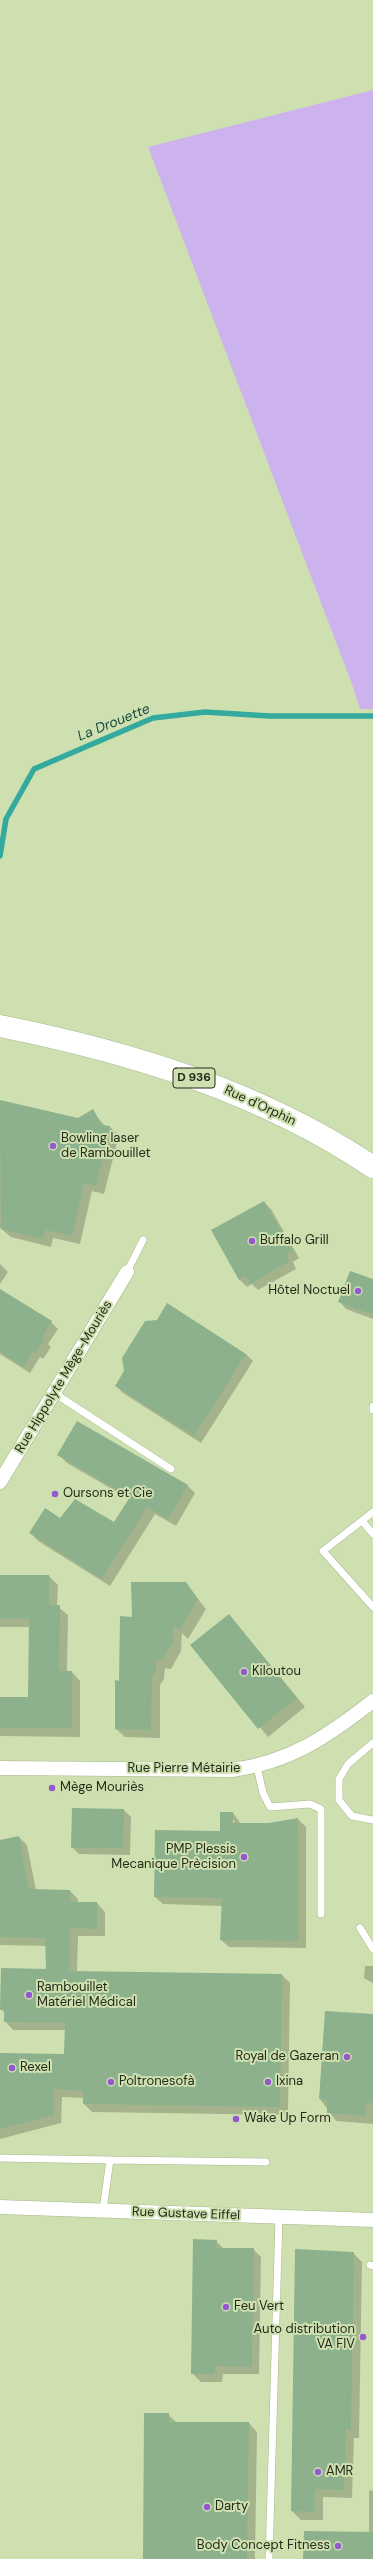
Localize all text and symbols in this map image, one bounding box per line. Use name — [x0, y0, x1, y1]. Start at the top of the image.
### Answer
water label: La Drouette — [75, 701, 153, 745]
road number: D 936 — [173, 1068, 215, 1088]
street label: Rue d'Orphin — [222, 1083, 298, 1129]
place label: Bowling laser de Rambouillet — [61, 1131, 151, 1162]
marker: Bowling laser de Rambouillet — [48, 1141, 58, 1151]
place label: Buffalo Grill — [260, 1233, 329, 1249]
marker: Buffalo Grill — [247, 1236, 257, 1246]
place label: Hôtel Noctuel — [268, 1283, 350, 1299]
marker: Hôtel Noctuel — [353, 1286, 363, 1296]
street label: Rue Hippolyte Mège-Mouriès — [12, 1298, 116, 1456]
place label: Oursons et Cie — [63, 1486, 153, 1502]
marker: Oursons et Cie — [50, 1489, 60, 1499]
place label: Kiloutou — [252, 1664, 301, 1680]
marker: Kiloutou — [239, 1667, 249, 1677]
street label: Rue Pierre Métairie — [128, 1761, 240, 1777]
place label: Mège Mouriès — [60, 1780, 144, 1796]
marker: Mège Mouriès — [47, 1783, 57, 1793]
place label: PMP Plessis Mecanique Prècision — [111, 1842, 236, 1873]
marker: PMP Plessis Mecanique Prècision — [239, 1852, 249, 1862]
place label: Rambouillet Matériel Médical — [37, 1980, 136, 2011]
marker: Rambouillet Matériel Médical — [24, 1990, 34, 2000]
place label: Royal de Gazeran — [236, 2049, 339, 2065]
marker: Royal de Gazeran — [342, 2052, 352, 2062]
place label: Rexel — [20, 2060, 51, 2076]
marker: Rexel — [7, 2063, 17, 2073]
place label: Poltronesofà — [119, 2074, 194, 2090]
place label: Ixina — [276, 2074, 303, 2090]
marker: Poltronesofà — [106, 2077, 116, 2087]
marker: Ixina — [263, 2077, 273, 2087]
place label: Wake Up Form — [244, 2111, 331, 2127]
marker: Wake Up Form — [231, 2114, 241, 2124]
street label: Rue Gustave Eiffel — [132, 2204, 240, 2224]
place label: Feu Vert — [234, 2299, 284, 2315]
marker: Feu Vert — [221, 2302, 231, 2312]
place label: Auto distribution VA FIV — [253, 2322, 355, 2353]
marker: Auto distribution VA FIV — [358, 2332, 368, 2342]
place label: AMR — [326, 2464, 353, 2480]
marker: AMR — [313, 2467, 323, 2477]
place label: Darty — [215, 2499, 248, 2515]
marker: Darty — [202, 2502, 212, 2512]
place label: Body Concept Fitness — [197, 2538, 330, 2554]
marker: Body Concept Fitness — [333, 2541, 343, 2551]

